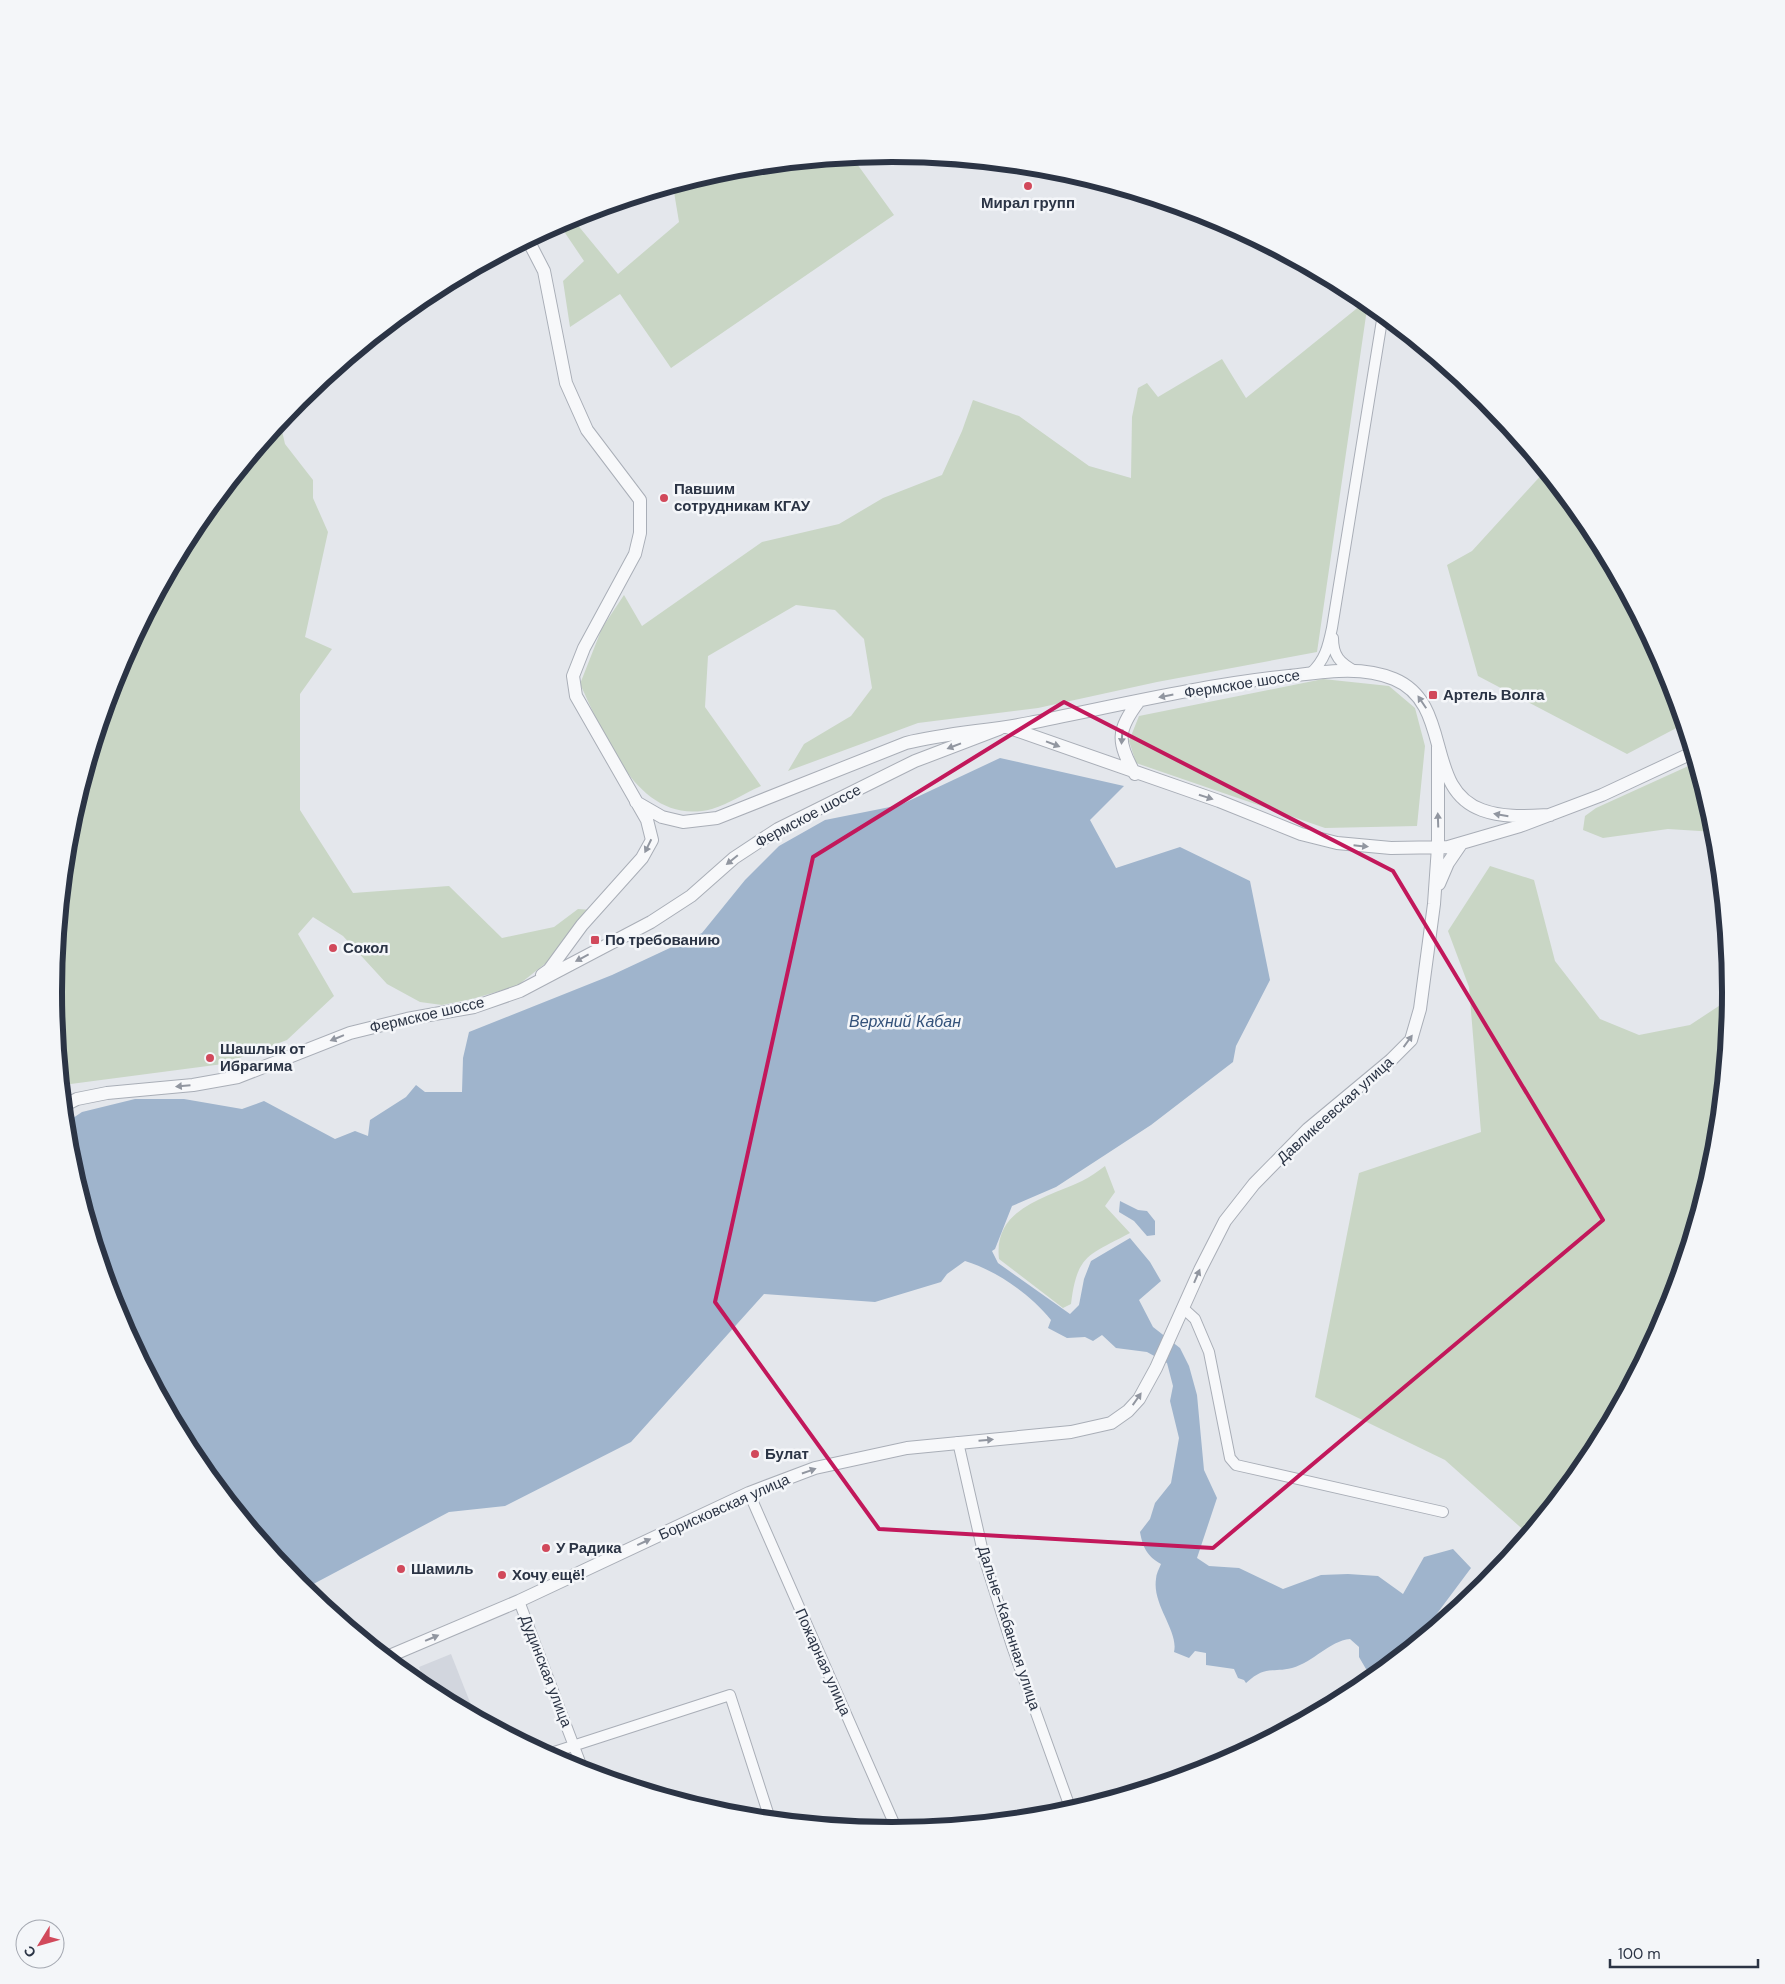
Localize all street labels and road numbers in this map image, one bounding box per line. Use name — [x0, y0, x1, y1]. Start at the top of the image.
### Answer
street label: Фермское шоссе — [1183, 665, 1301, 703]
street label: Фермское шоссе — [752, 780, 864, 852]
street label: Фермское шоссе — [368, 992, 486, 1038]
street label: Давликеевская улица — [1272, 1052, 1398, 1168]
street label: Борисковская улица — [655, 1469, 793, 1545]
street label: Дальне-Кабанная улица — [973, 1543, 1045, 1713]
street label: Пожарная улица — [790, 1605, 856, 1719]
street label: Дудинская улица — [515, 1612, 577, 1731]

